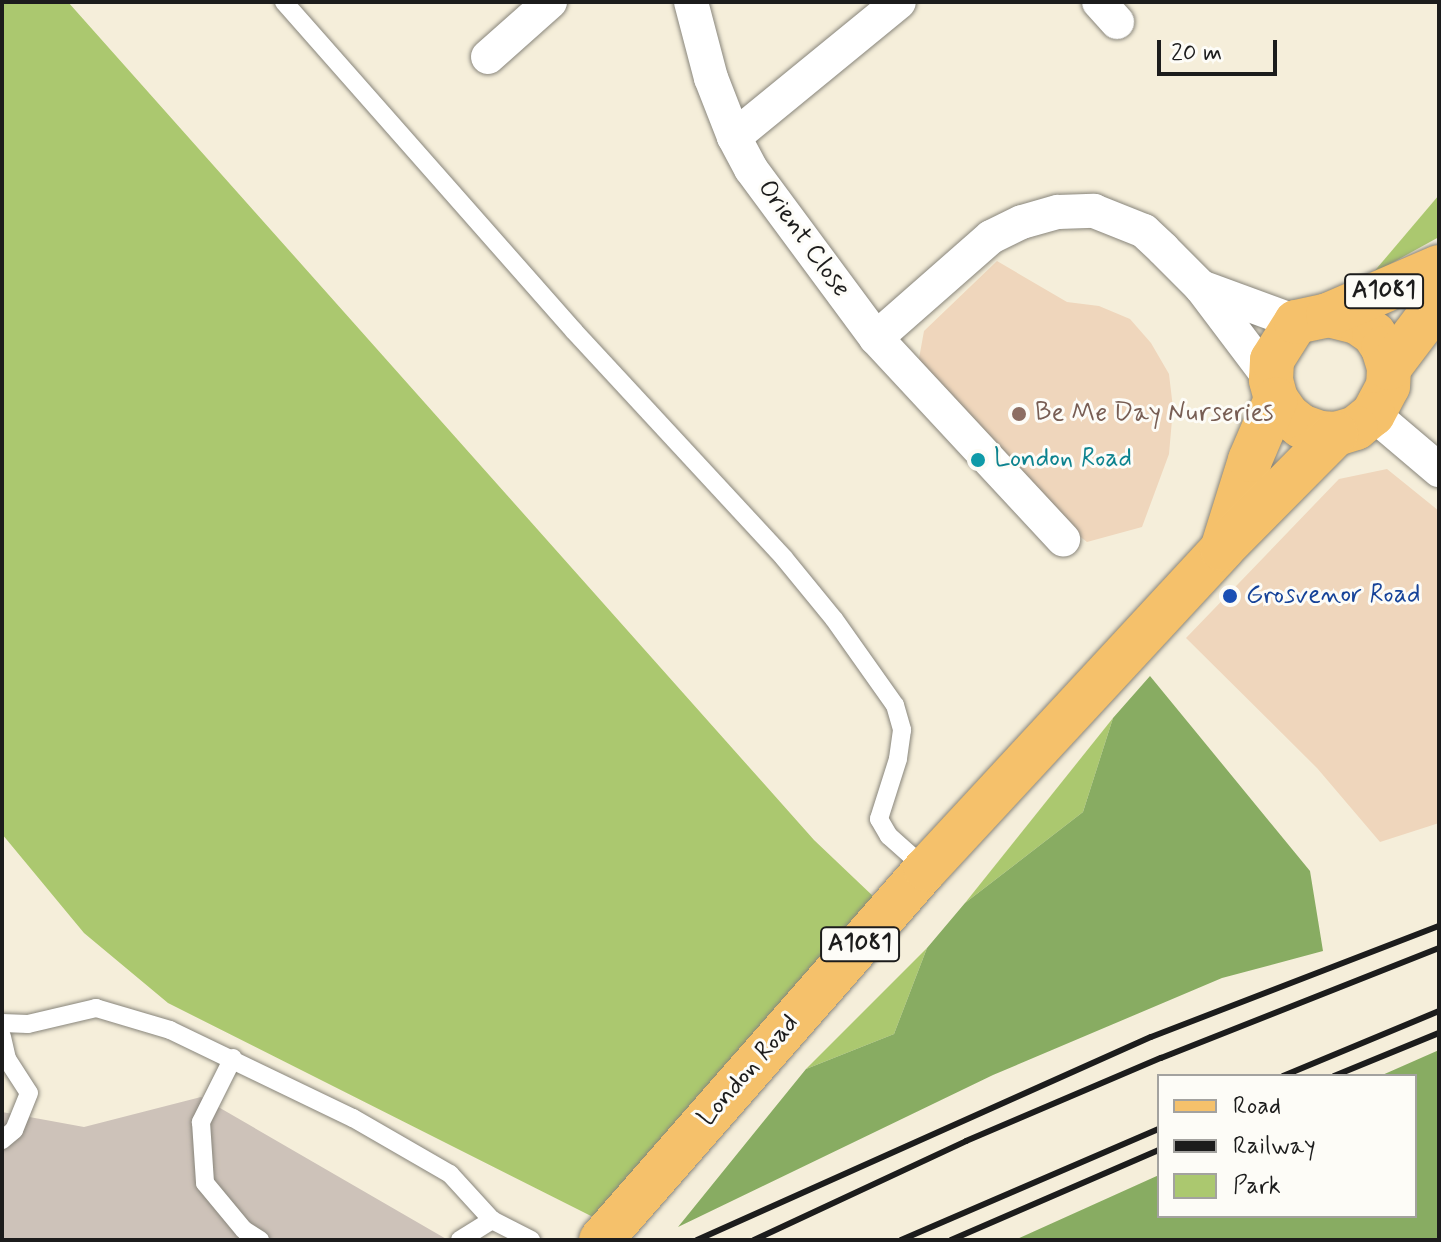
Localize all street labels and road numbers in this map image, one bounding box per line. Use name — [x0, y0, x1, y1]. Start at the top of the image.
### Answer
street label: Orient Close — [750, 174, 856, 304]
road number: A1081 — [1344, 271, 1424, 311]
road number: A1081 — [820, 924, 900, 964]
street label: London Road — [692, 1009, 806, 1133]

